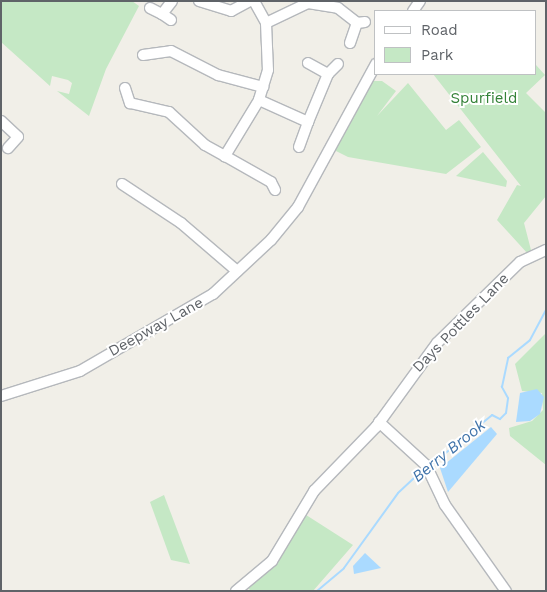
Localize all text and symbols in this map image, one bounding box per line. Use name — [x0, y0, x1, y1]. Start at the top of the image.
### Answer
legend — [374, 10, 537, 75]
text: Road — [421, 21, 458, 39]
text: Park — [421, 46, 453, 64]
park label: Spurfield — [451, 90, 517, 108]
street label: Days Pottles Lane — [409, 270, 513, 376]
street label: Deepway Lane — [105, 293, 207, 361]
water label: Berry Brook — [408, 415, 490, 487]

